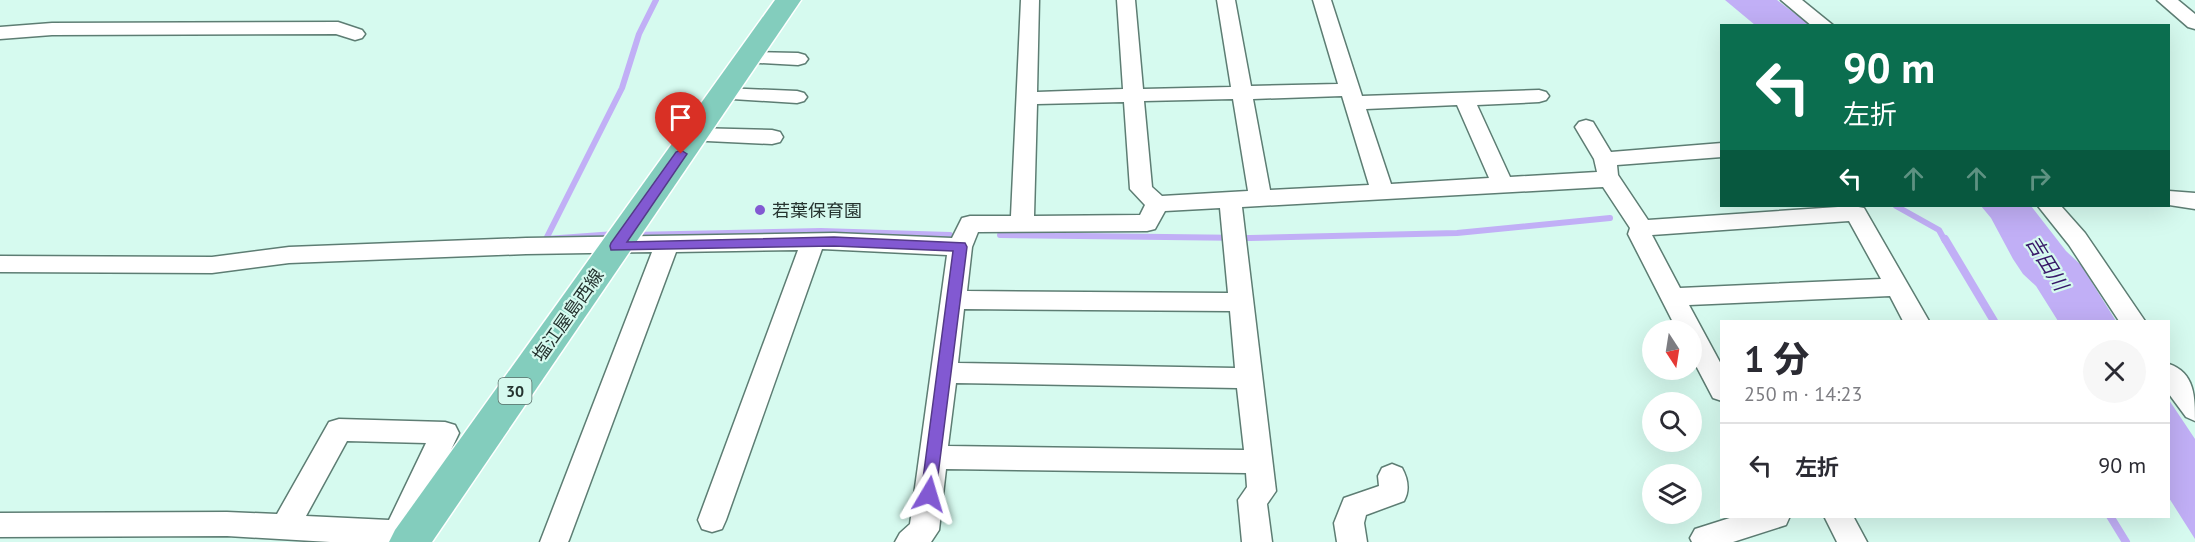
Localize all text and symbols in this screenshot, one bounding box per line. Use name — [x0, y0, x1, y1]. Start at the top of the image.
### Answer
text: 90 m — [1843, 40, 1935, 95]
icon: left — [1744, 48, 1822, 126]
pin — [655, 92, 706, 154]
text: 左折 — [1843, 97, 1897, 131]
icon: arrive — [664, 101, 697, 134]
icon: left — [1834, 162, 1867, 195]
icon: ahead — [1897, 162, 1930, 195]
icon: ahead — [1960, 162, 1993, 195]
icon: right — [2023, 162, 2056, 195]
place label: 若葉保育園 — [772, 199, 862, 222]
marker: 若葉保育園 — [753, 203, 767, 217]
water label: 吉田川 — [2020, 231, 2075, 297]
street label: 塩江屋島西線 — [528, 264, 608, 366]
north arrow — [1642, 320, 1702, 380]
map controls — [1642, 320, 1702, 524]
text: 1 分 — [1744, 335, 1810, 382]
button: close — [2083, 340, 2146, 403]
road number: 30 — [498, 378, 532, 404]
text: 250 m · 14:23 — [1744, 381, 1862, 407]
button: search — [1642, 392, 1702, 452]
icon: left — [1744, 449, 1777, 482]
text: 90 m — [2098, 451, 2146, 479]
text: 左折 — [1795, 453, 1839, 481]
position arrow — [897, 462, 961, 526]
button: layers — [1642, 464, 1702, 524]

